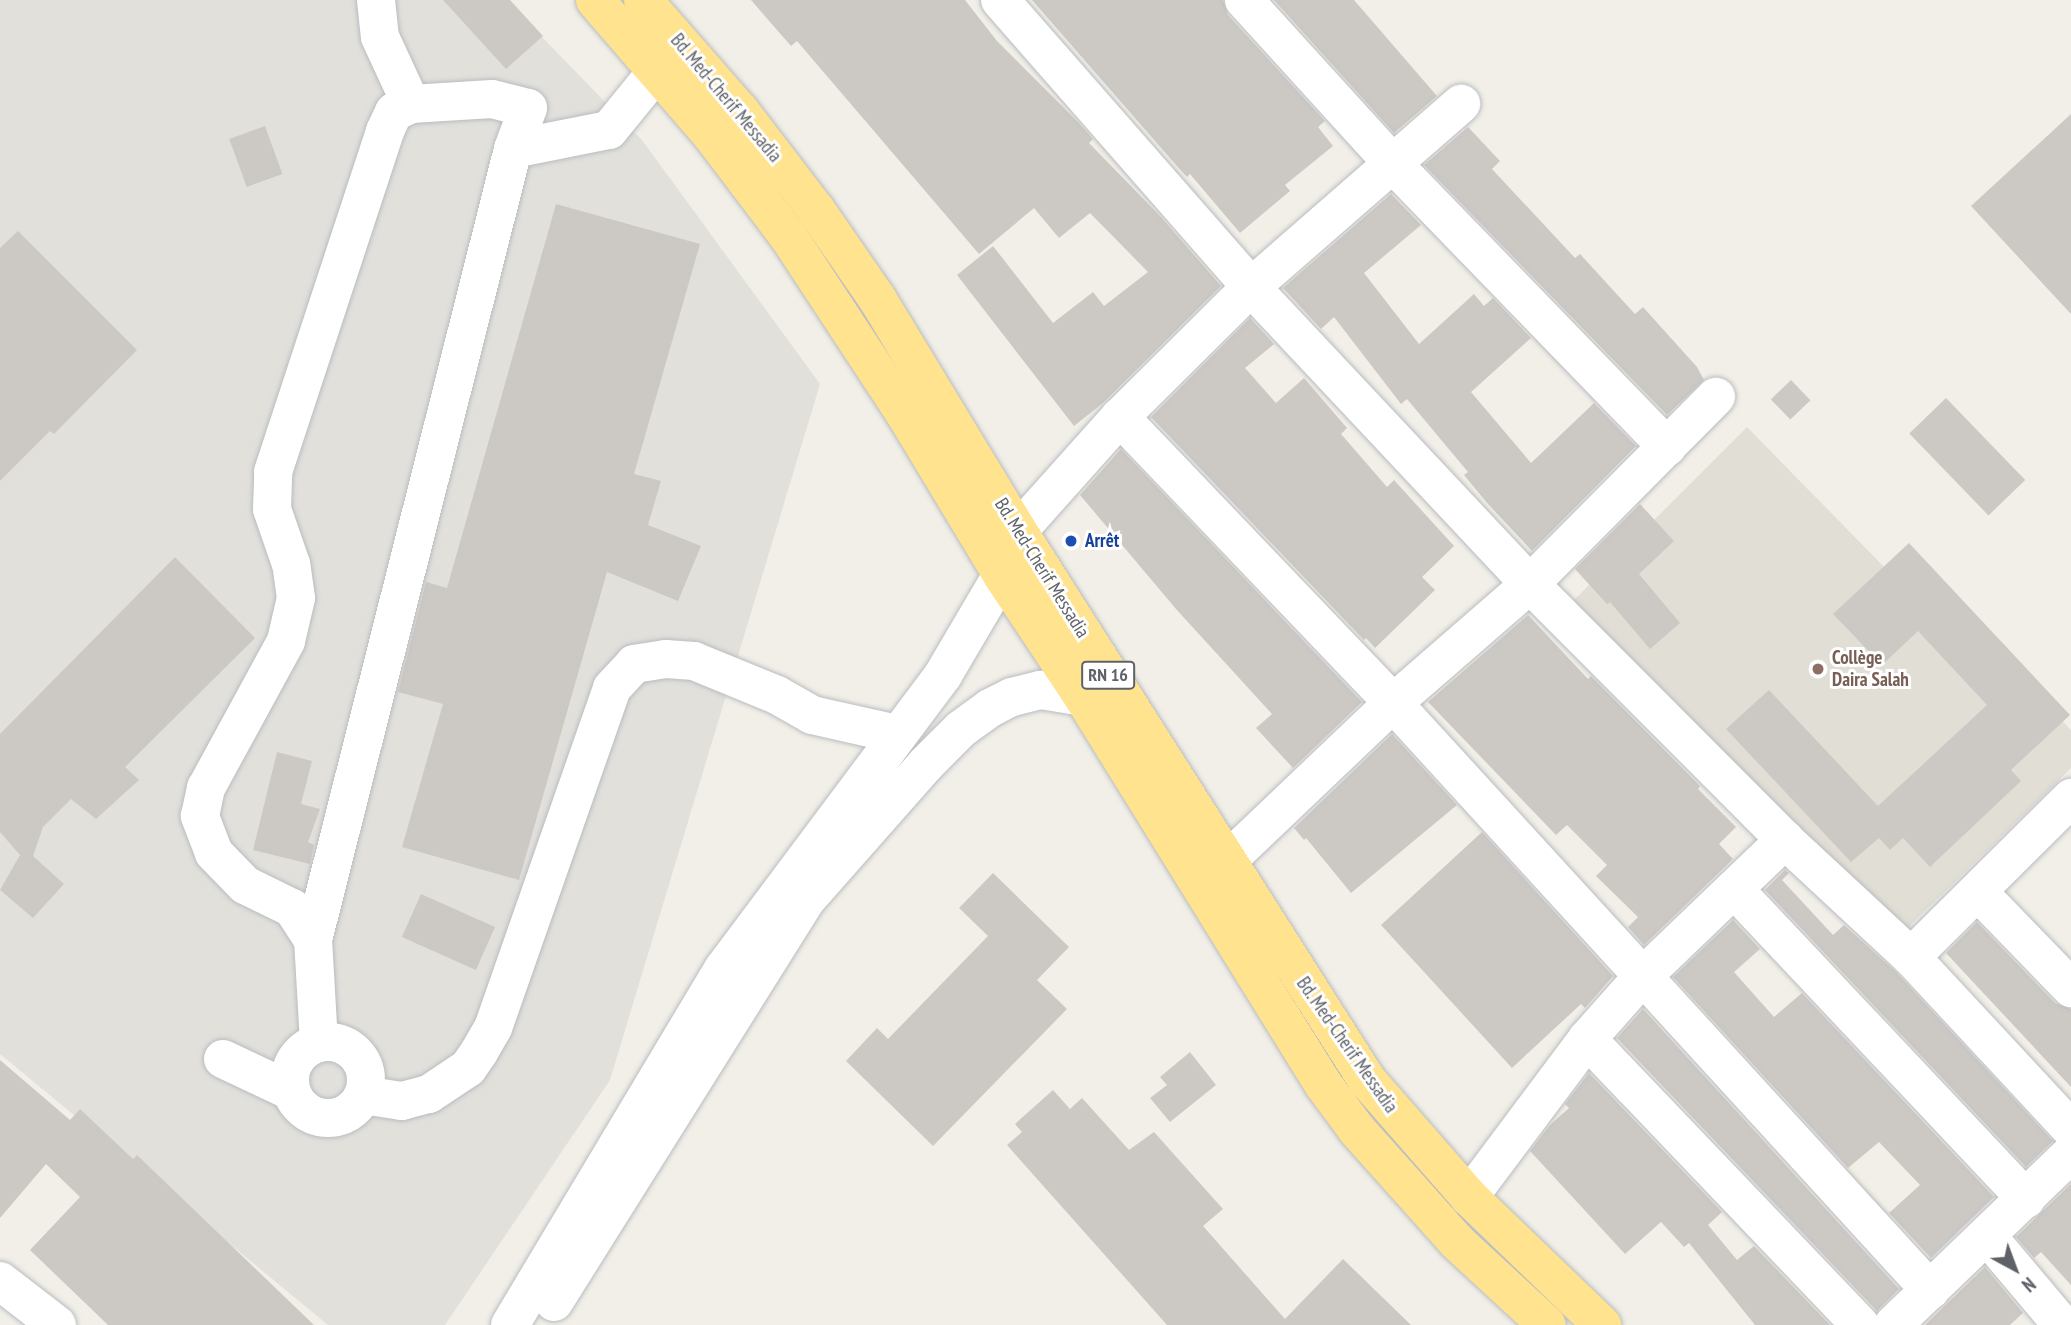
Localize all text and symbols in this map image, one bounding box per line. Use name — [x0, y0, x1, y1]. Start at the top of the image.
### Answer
street label: Bd. Med-Cherif Messadia — [665, 29, 787, 167]
street label: Bd. Med-Cherif Messadia — [989, 493, 1095, 643]
place label: Arrêt — [1085, 530, 1119, 552]
marker: Arrêt — [1063, 533, 1079, 549]
place label: Collège Daira Salah — [1832, 647, 1909, 691]
road number: RN 16 — [1080, 660, 1136, 690]
marker: Collège Daira Salah — [1810, 661, 1826, 677]
street label: Bd. Med-Cherif Messadia — [1291, 972, 1403, 1118]
north arrow — [1980, 1234, 2050, 1304]
text: N — [2017, 1272, 2041, 1297]

